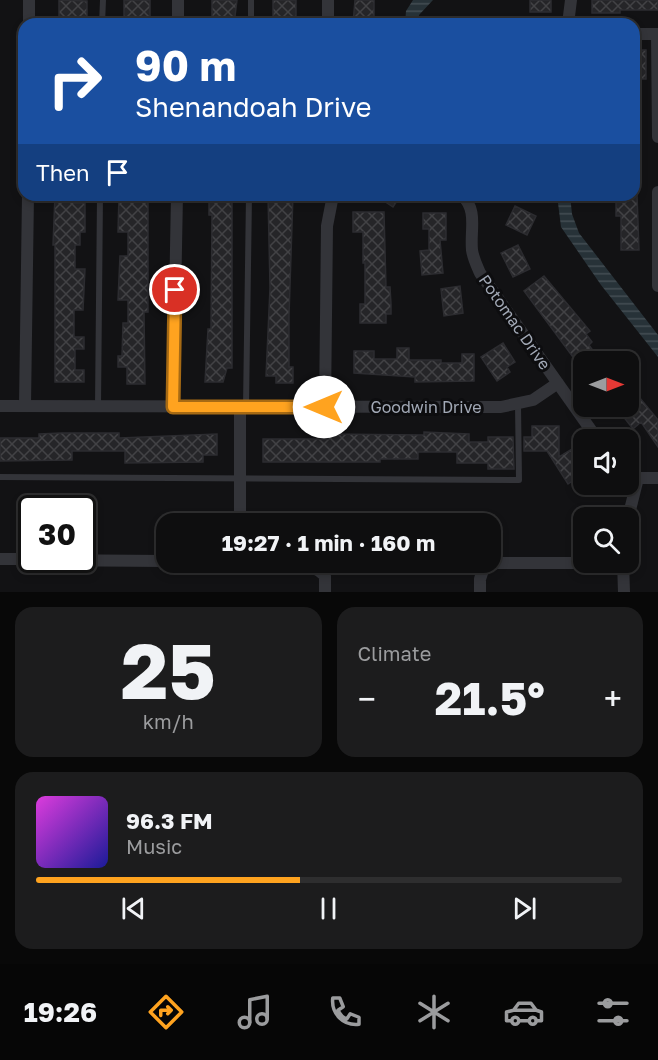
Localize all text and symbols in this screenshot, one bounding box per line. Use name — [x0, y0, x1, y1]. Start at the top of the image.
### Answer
text: 90 m — [135, 40, 236, 90]
icon: right — [36, 42, 114, 120]
text: Shenandoah Drive — [135, 91, 371, 123]
icon: arrive — [101, 156, 134, 189]
text: Then — [36, 159, 89, 186]
pin — [149, 264, 200, 315]
street label: Potomac Drive — [475, 271, 555, 373]
icon: arrive — [158, 273, 191, 306]
north arrow — [573, 351, 639, 417]
map controls — [573, 351, 639, 573]
position arrow — [292, 375, 356, 439]
street label: Goodwin Drive — [370, 397, 482, 417]
button: sound — [573, 429, 639, 495]
speed limit sign: 30 — [18, 495, 96, 573]
button: search — [573, 507, 639, 573]
text: 19:27 · 1 min · 160 m — [222, 529, 435, 556]
text: 25 — [121, 623, 216, 716]
text: Climate — [358, 641, 431, 665]
text: 21.5° — [435, 671, 545, 725]
text: − — [358, 679, 376, 718]
text: + — [604, 679, 622, 718]
text: km/h — [143, 709, 194, 733]
text: 96.3 FM — [126, 807, 213, 834]
text: Music — [126, 834, 182, 858]
icon: previous — [117, 892, 150, 925]
icon: pause — [312, 892, 345, 925]
icon: next — [508, 892, 541, 925]
icon: directions — [145, 991, 187, 1033]
icon: music — [234, 991, 276, 1033]
icon: phone — [324, 991, 366, 1033]
icon: climate — [413, 991, 455, 1033]
icon: car — [503, 991, 545, 1033]
icon: filters — [592, 991, 634, 1033]
text: 19:26 — [24, 996, 97, 1028]

